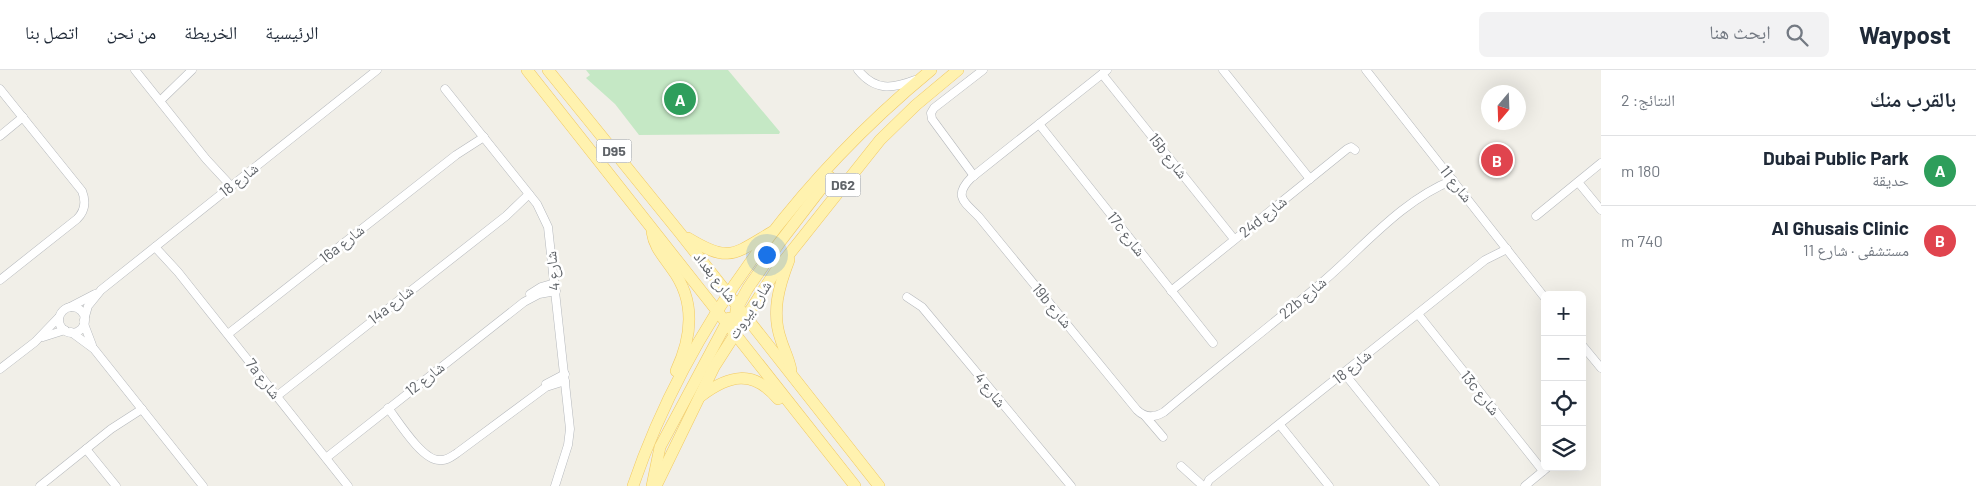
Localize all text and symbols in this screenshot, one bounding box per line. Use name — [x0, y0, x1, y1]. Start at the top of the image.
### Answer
search box — [1479, 12, 1829, 57]
text: ابحث هنا — [1709, 20, 1771, 43]
text: Waypost — [1859, 20, 1951, 49]
text: اتصل بنا — [25, 21, 78, 43]
text: من نحن — [106, 21, 156, 43]
text: الخريطة — [184, 21, 237, 43]
text: الرئيسية — [265, 21, 319, 43]
icon: search — [1783, 21, 1811, 49]
pin: A — [664, 80, 696, 118]
north arrow — [1481, 85, 1526, 130]
text: بالقرب منك — [1870, 86, 1956, 111]
text: النتائج: 2 — [1621, 90, 1675, 109]
street label: 15b شارع — [1144, 129, 1192, 183]
road number: D95 — [596, 140, 632, 162]
pin: B — [1481, 141, 1513, 179]
text: Dubai Public Park — [1763, 146, 1909, 169]
street label: شارع 18 — [215, 158, 263, 202]
street label: شارع 11 — [1435, 161, 1477, 207]
text: 180 m — [1621, 161, 1660, 180]
text: A — [1935, 161, 1945, 180]
text: حديقة — [1872, 170, 1909, 189]
road number: D62 — [826, 174, 860, 196]
street label: 24d شارع — [1235, 192, 1291, 242]
street label: 17c شارع — [1102, 207, 1150, 261]
text: Al Ghusais Clinic — [1771, 216, 1909, 239]
street label: 16a شارع — [315, 220, 369, 268]
text: 740 m — [1621, 231, 1663, 250]
text: B — [1935, 231, 1945, 250]
text: مستشفى · شارع 11 — [1803, 240, 1909, 259]
your location — [754, 242, 780, 268]
street label: شارع بغداد — [689, 248, 741, 306]
street label: شارع 4 — [541, 250, 565, 292]
street label: 22b شارع — [1275, 272, 1331, 324]
street label: شارع بيروت — [724, 277, 776, 343]
street label: 19b شارع — [1027, 279, 1077, 333]
street label: 14a شارع — [364, 281, 418, 329]
map controls — [1541, 291, 1586, 471]
button: + — [1541, 291, 1586, 336]
button: − — [1541, 336, 1586, 381]
street label: شارع 18 — [1328, 345, 1376, 389]
street label: 7a شارع — [241, 355, 285, 403]
street label: شارع 12 — [401, 357, 449, 401]
street label: 13c شارع — [1456, 366, 1504, 420]
street label: شارع 4 — [970, 368, 1011, 412]
button: locate — [1541, 381, 1586, 426]
button: layers — [1541, 426, 1586, 471]

